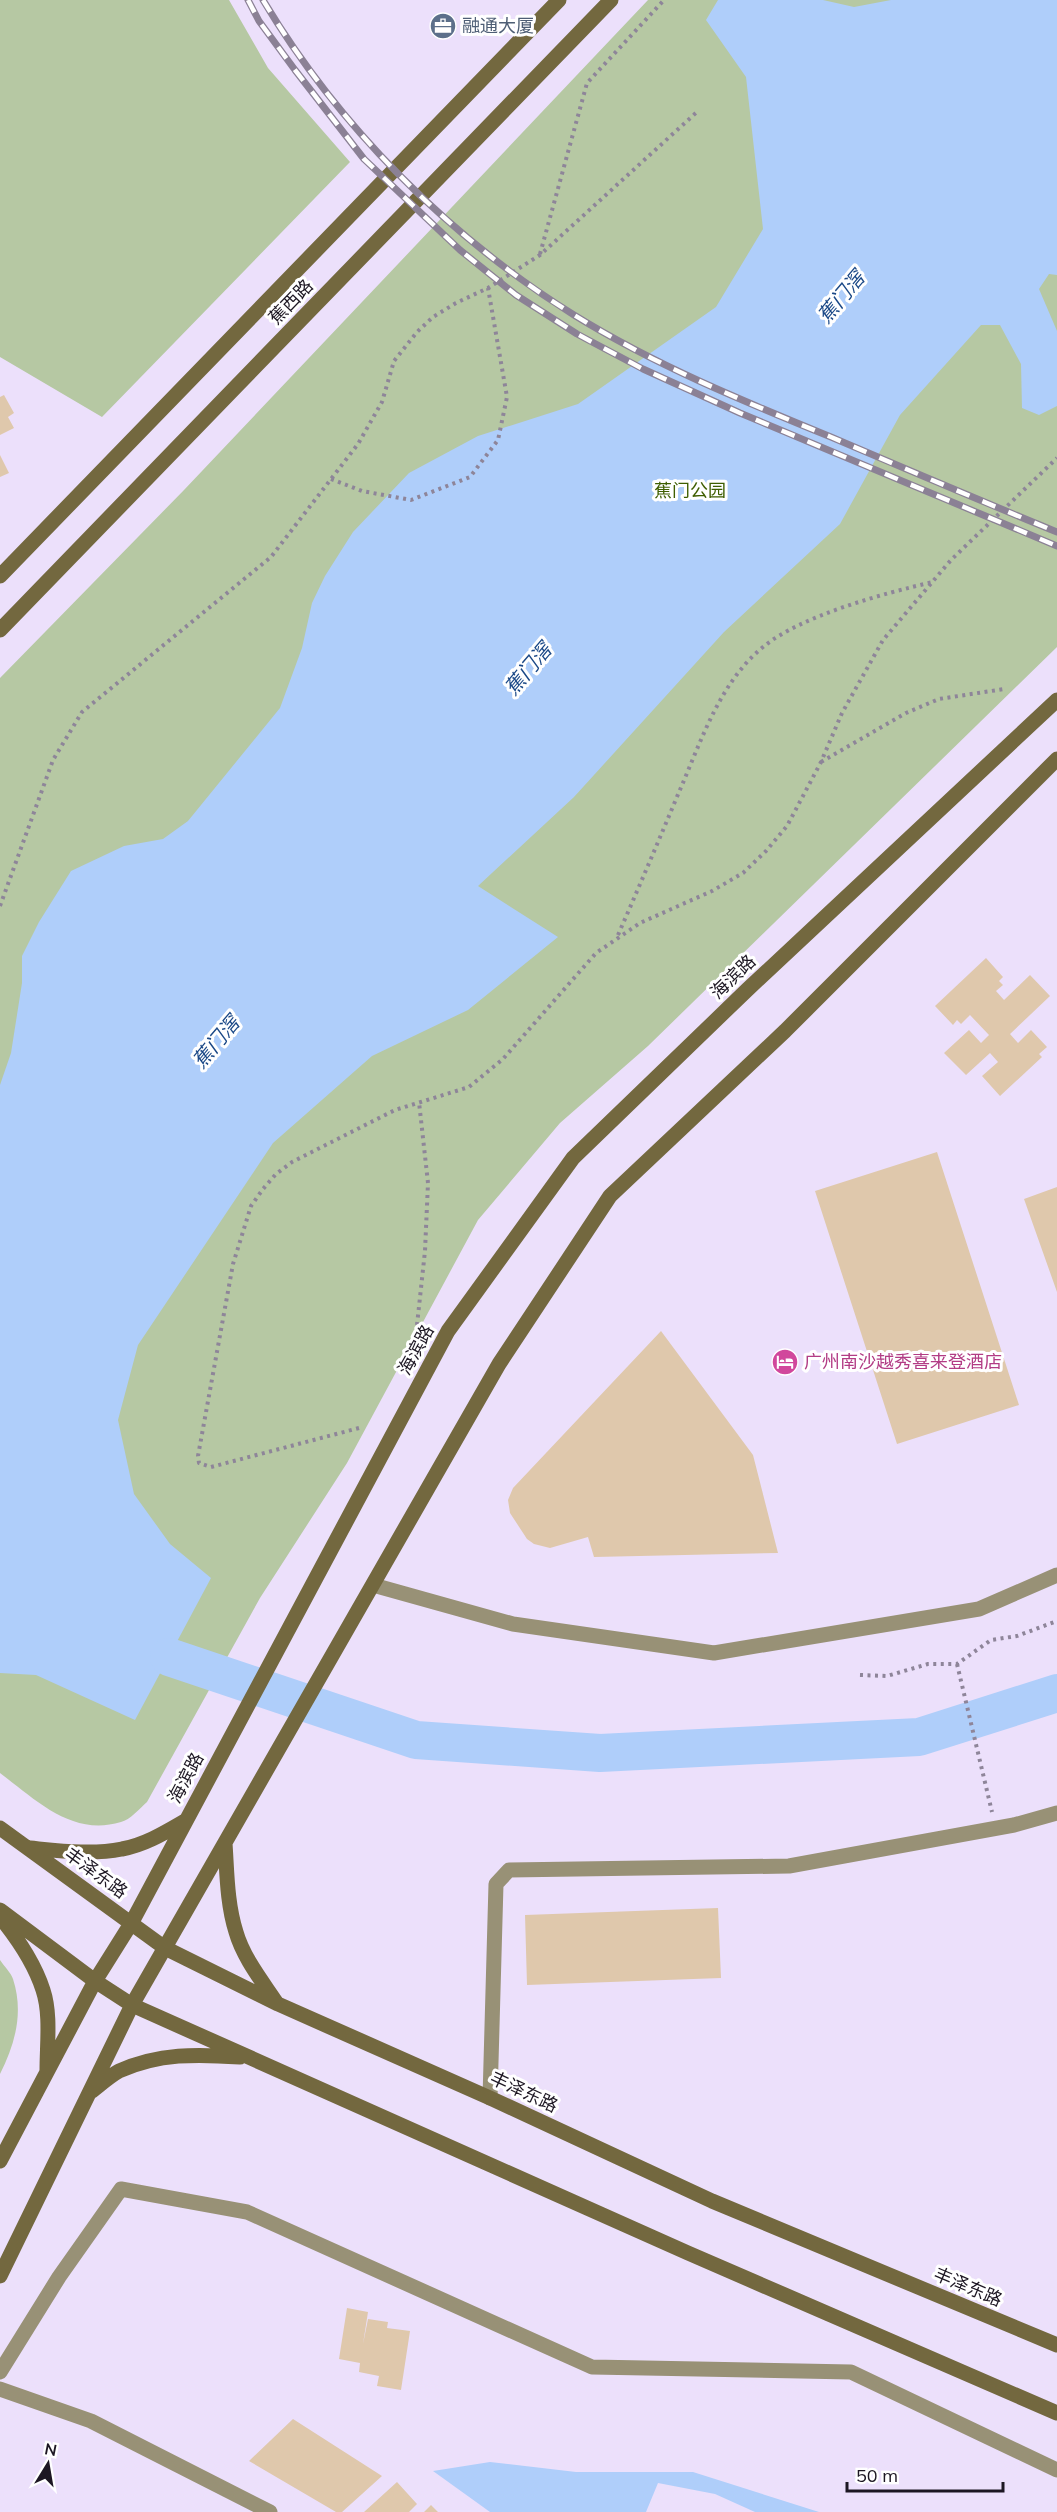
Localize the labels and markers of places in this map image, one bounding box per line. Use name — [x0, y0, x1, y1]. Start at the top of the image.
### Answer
office icon: 融通大厦 — [428, 11, 458, 41]
place label: 融通大厦 — [462, 14, 534, 37]
hotel icon: 广州南沙越秀喜来登酒店 — [770, 1347, 800, 1377]
place label: 广州南沙越秀喜来登酒店 — [804, 1350, 1002, 1373]

